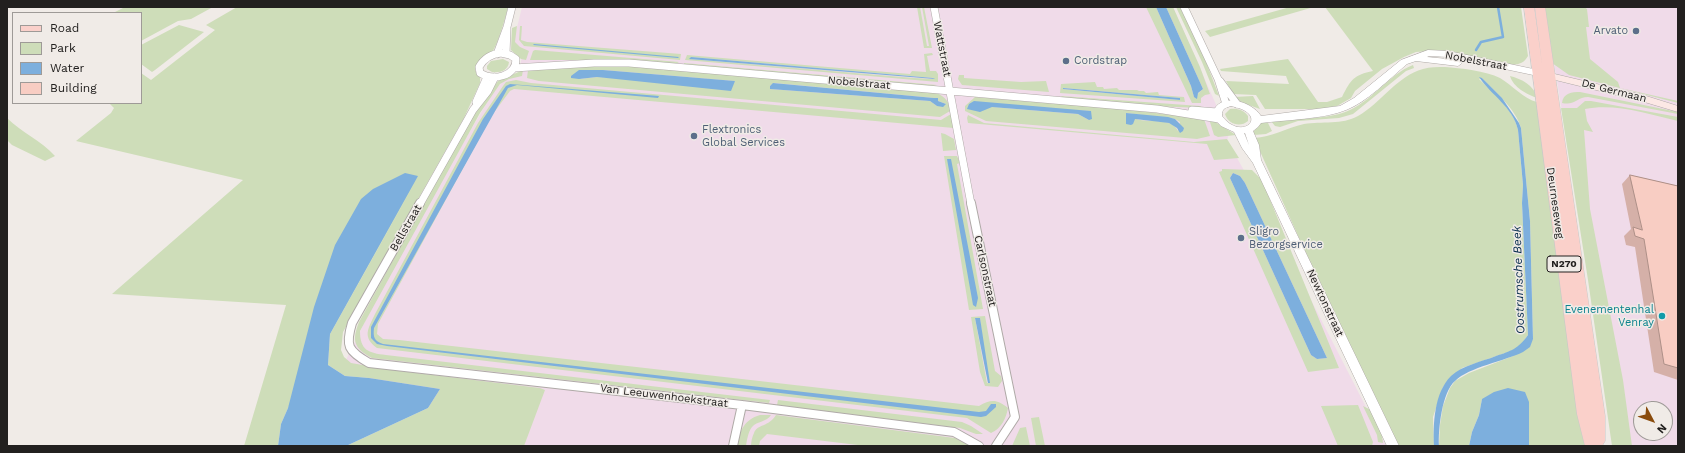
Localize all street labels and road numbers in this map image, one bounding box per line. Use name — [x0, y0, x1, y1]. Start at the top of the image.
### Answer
street label: Wattstraat — [930, 20, 954, 78]
street label: Nobelstraat — [1444, 49, 1508, 73]
street label: Nobelstraat — [827, 74, 891, 92]
street label: De Germaan — [1580, 77, 1648, 105]
street label: Deurneseweg — [1543, 166, 1567, 240]
street label: Bellstraat — [387, 202, 425, 254]
street label: Carlsonstraat — [971, 234, 999, 308]
road number: N270 — [1547, 256, 1581, 272]
street label: Newtonstraat — [1304, 267, 1346, 339]
street label: Van Leeuwenhoekstraat — [599, 382, 729, 410]

